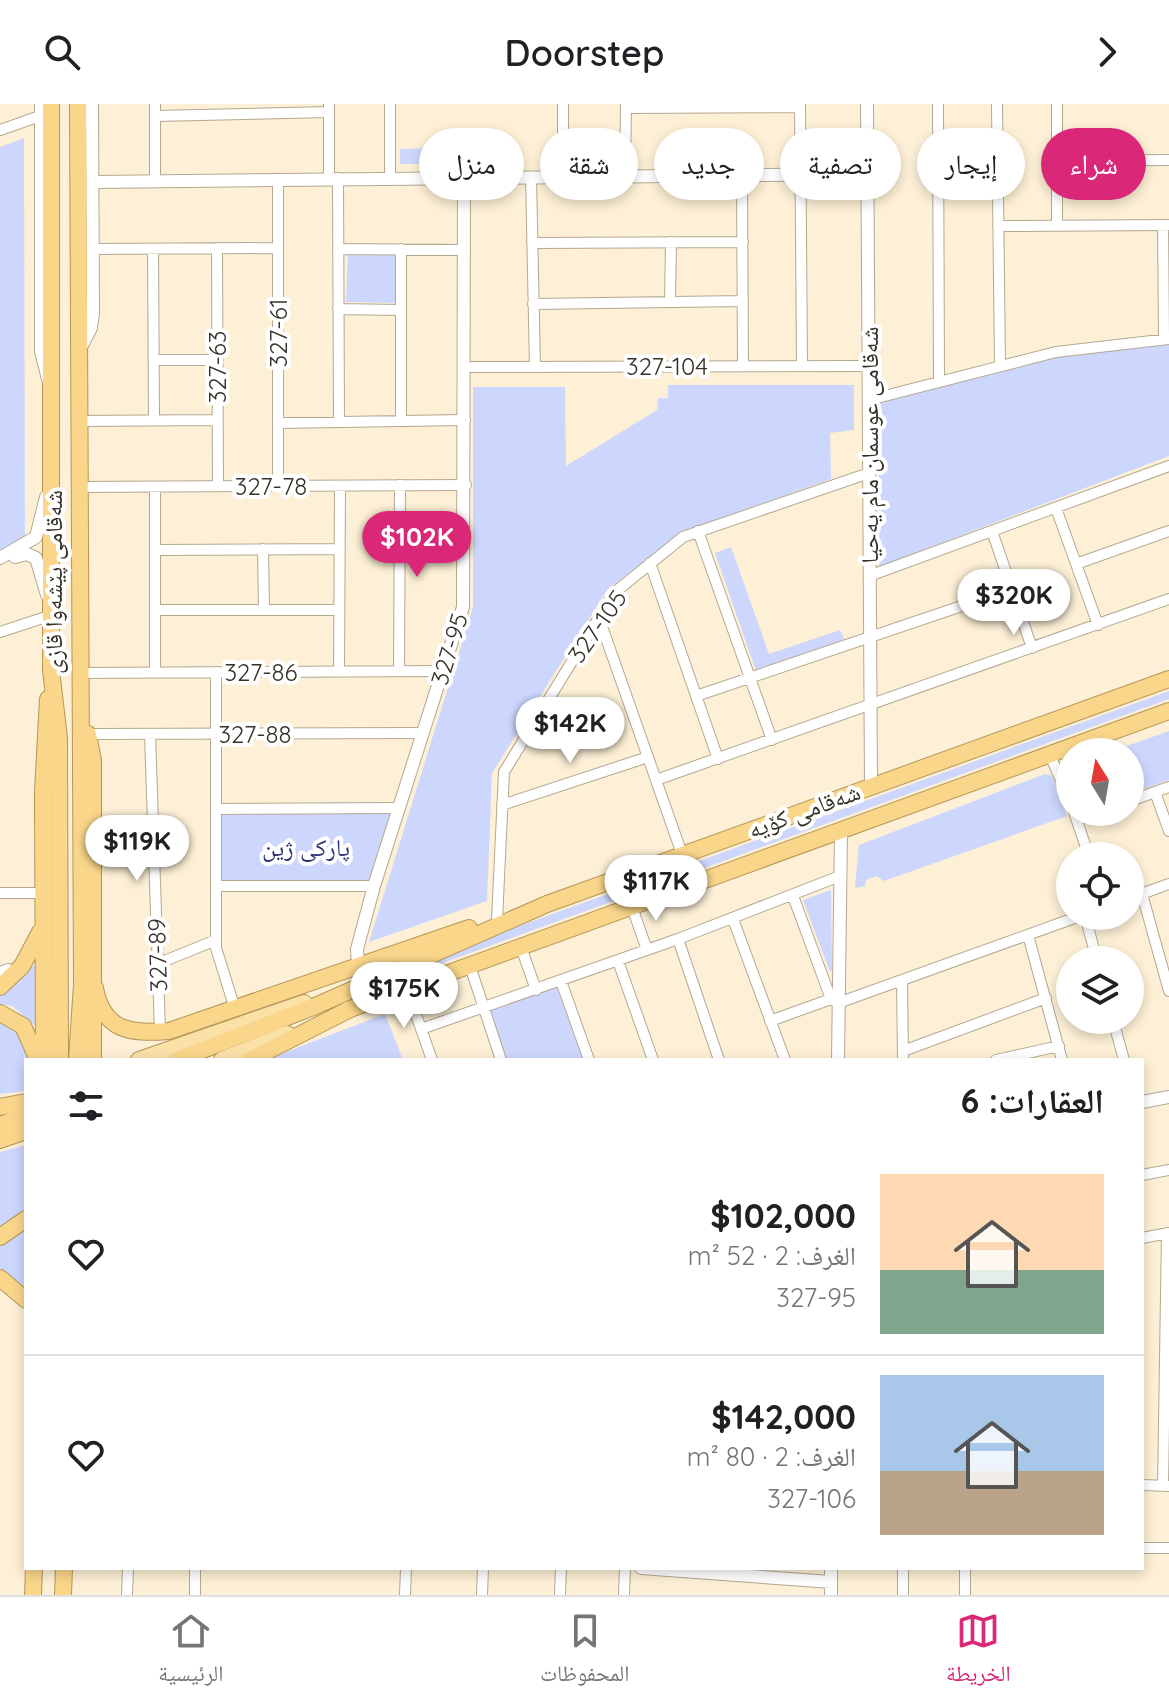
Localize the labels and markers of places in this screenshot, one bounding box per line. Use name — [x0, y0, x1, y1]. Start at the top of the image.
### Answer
pin: $102K — [361, 511, 473, 579]
pin: $320K — [958, 569, 1070, 637]
pin: $142K — [514, 697, 626, 765]
pin: $119K — [81, 815, 193, 883]
pin: $117K — [600, 855, 712, 923]
pin: $175K — [348, 962, 460, 1030]

